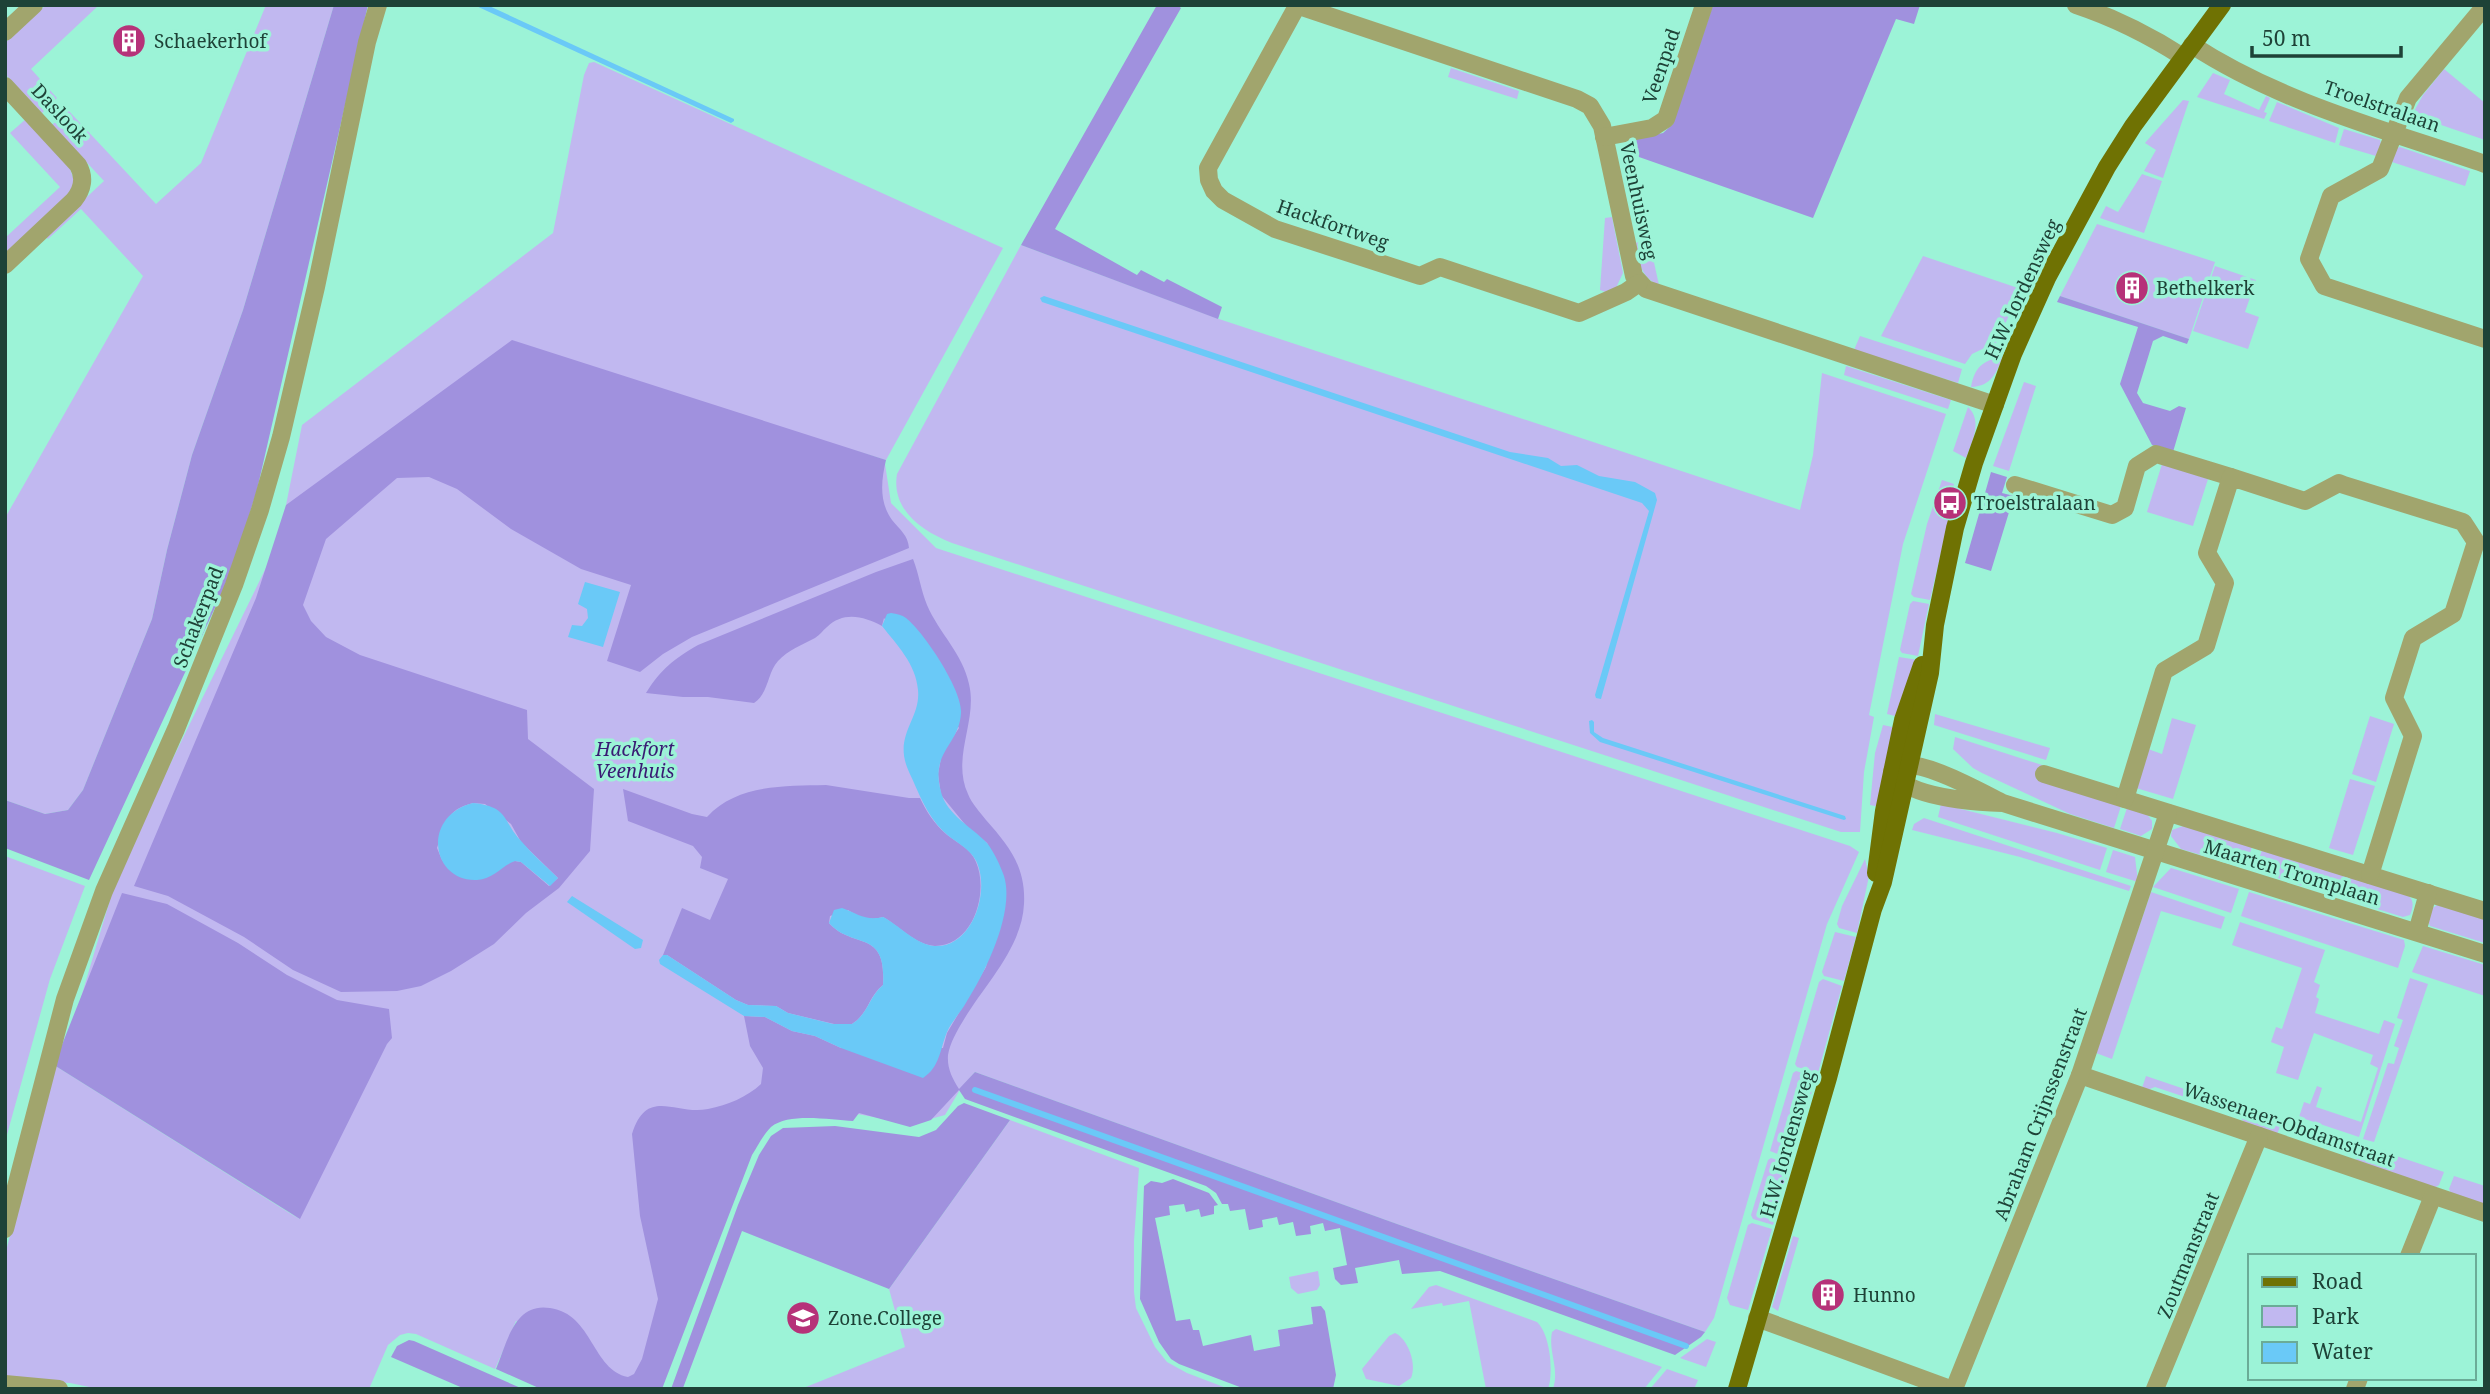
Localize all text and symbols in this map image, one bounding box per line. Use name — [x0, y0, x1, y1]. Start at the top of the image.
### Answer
scale bar — [2252, 14, 2401, 58]
building icon: Schaekerhof — [110, 22, 148, 60]
street label: Veenpad — [1636, 24, 1686, 107]
text: 50 m — [2262, 24, 2311, 52]
place label: Schaekerhof — [154, 28, 268, 54]
street label: Troelstralaan — [2320, 74, 2444, 138]
street label: Daslook — [26, 78, 95, 149]
street label: Veenhuisweg — [1614, 140, 1664, 262]
street label: Hackfortweg — [1274, 193, 1392, 255]
street label: H.W. Iordensweg — [1978, 214, 2066, 364]
building icon: Bethelkerk — [2113, 269, 2151, 307]
place label: Bethelkerk — [2156, 275, 2255, 301]
bus stop icon: Troelstralaan — [1931, 484, 1969, 522]
place label: Troelstralaan — [1974, 490, 2096, 516]
street label: Schakerpad — [167, 562, 229, 671]
park label: Hackfort Veenhuis — [595, 736, 675, 784]
street label: Maarten Tromplaan — [2201, 833, 2383, 911]
street label: Abraham Crijnssenstraat — [1987, 1004, 2093, 1224]
street label: H.W. Iordensweg — [1754, 1067, 1820, 1221]
street label: Wassenaer-Obdamstraat — [2180, 1075, 2399, 1173]
street label: Zoutmanstraat — [2151, 1188, 2225, 1322]
legend — [2248, 1254, 2476, 1380]
text: Road — [2312, 1267, 2363, 1295]
building icon: Hunno — [1809, 1276, 1847, 1314]
place label: Hunno — [1853, 1282, 1916, 1308]
school or university icon: Zone.College — [784, 1299, 822, 1337]
text: Park — [2312, 1302, 2359, 1330]
place label: Zone.College — [828, 1305, 942, 1331]
text: Water — [2312, 1337, 2373, 1365]

